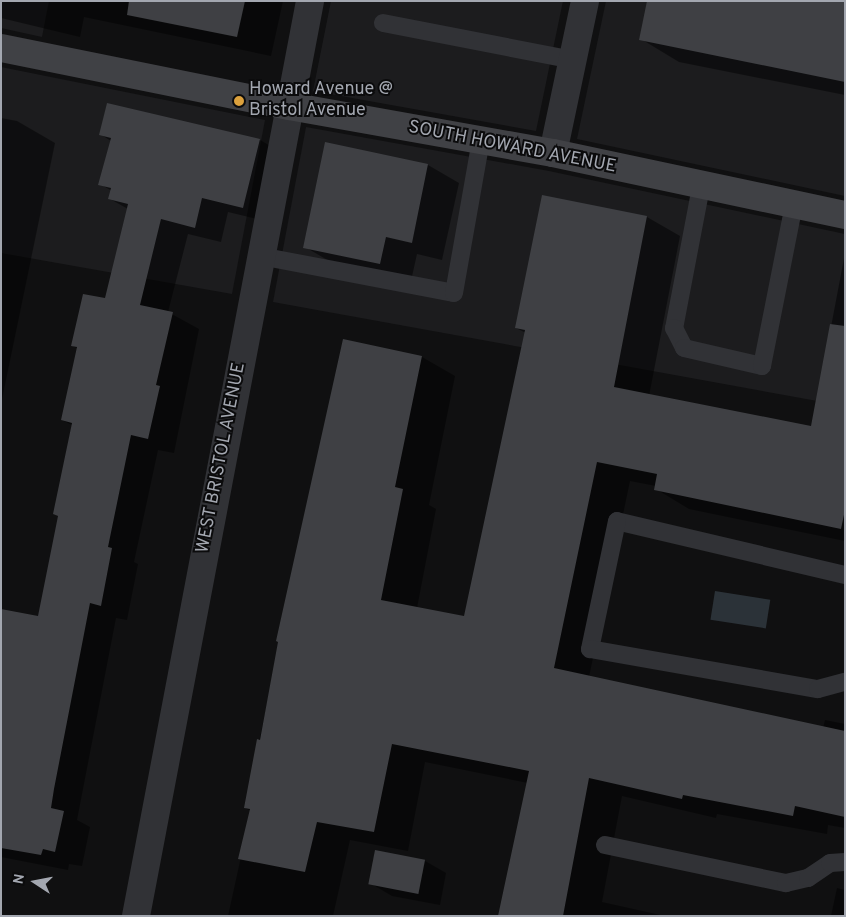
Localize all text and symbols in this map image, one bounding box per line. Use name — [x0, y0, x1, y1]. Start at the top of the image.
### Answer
place label: Howard Avenue @ Bristol Avenue — [249, 80, 394, 122]
marker: Howard Avenue @ Bristol Avenue — [233, 95, 245, 107]
street label: SOUTH HOWARD AVENUE — [406, 117, 618, 179]
street label: WEST BRISTOL AVENUE — [193, 360, 251, 556]
north arrow — [10, 857, 60, 907]
text: N — [10, 872, 29, 886]

